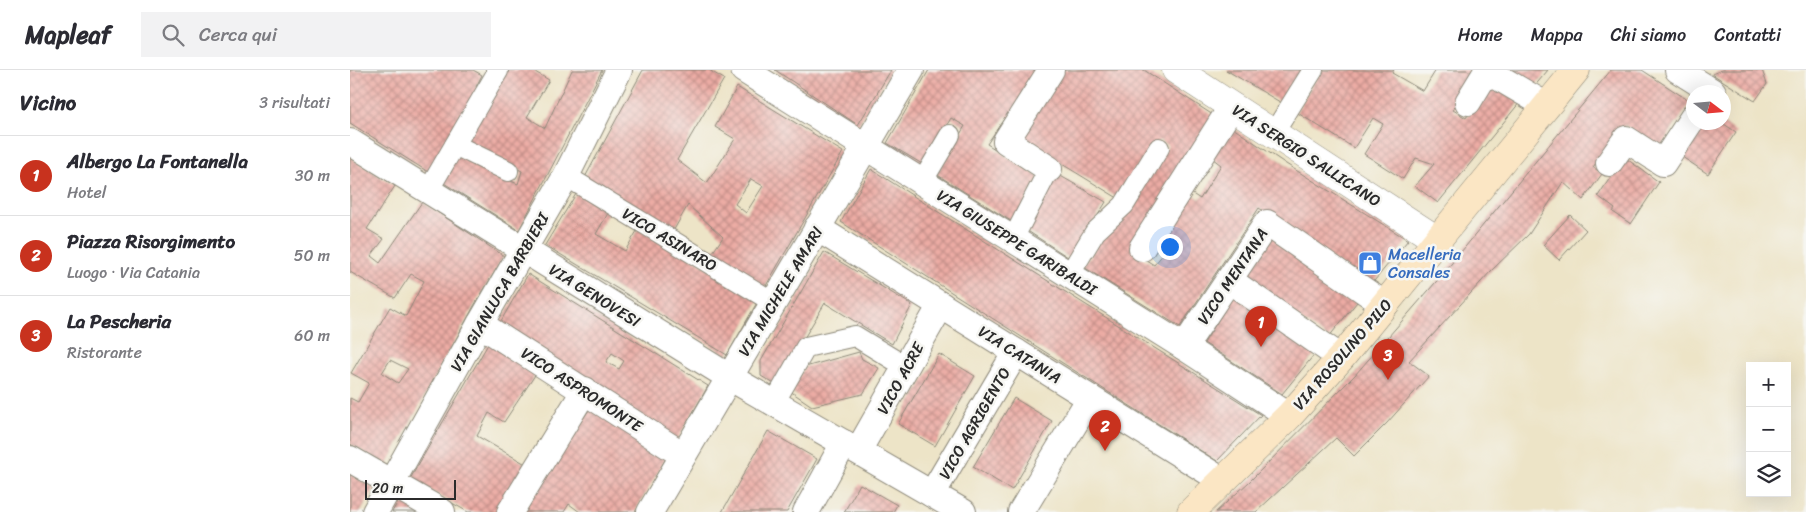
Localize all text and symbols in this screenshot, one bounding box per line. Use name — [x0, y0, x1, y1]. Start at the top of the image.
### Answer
search box — [141, 12, 491, 57]
text: Mapleaf — [25, 14, 111, 56]
text: Cerca qui — [199, 18, 277, 51]
text: Home — [1458, 19, 1503, 51]
text: Mappa — [1531, 19, 1583, 51]
text: Chi siamo — [1611, 19, 1686, 51]
text: Contatti — [1714, 19, 1781, 51]
icon: search — [159, 21, 187, 49]
text: Vicino — [20, 84, 76, 122]
north arrow — [1686, 85, 1731, 130]
text: 3 risultati — [259, 88, 330, 117]
street label: VIA SERGIO SALLICANO — [1226, 96, 1387, 215]
text: Albergo La Fontanella — [67, 145, 248, 178]
text: 1 — [33, 161, 39, 190]
text: 30 m — [295, 161, 330, 190]
text: Hotel — [67, 178, 106, 207]
street label: VIA GIUSEPPE GARIBALDI — [931, 181, 1104, 304]
street label: VICO ASINARO — [616, 199, 723, 279]
street label: VIA GIANLUCA BARBIERI — [442, 206, 558, 377]
street label: VIA MICHELE AMARI — [730, 220, 831, 362]
street label: VICO MENTANA — [1189, 222, 1276, 331]
text: Piazza Risorgimento — [67, 225, 235, 258]
your location — [1157, 234, 1183, 260]
place label: Macelleria Consales — [1388, 240, 1462, 287]
text: 2 — [31, 241, 41, 270]
text: 50 m — [294, 241, 330, 270]
shop icon: Macelleria Consales — [1357, 250, 1383, 276]
street label: VIA GENOVESI — [543, 256, 647, 335]
text: Luogo · Via Catania — [67, 258, 200, 287]
street label: VIA ROSOLINO PILO — [1285, 292, 1399, 417]
text: La Pescheria — [67, 305, 171, 338]
pin: 1 — [1245, 306, 1277, 347]
street label: VIA CATANIA — [972, 317, 1067, 392]
text: 3 — [32, 321, 40, 350]
text: 60 m — [294, 321, 330, 350]
street label: VICO ACRE — [869, 336, 933, 420]
text: Ristorante — [67, 338, 142, 367]
street label: VICO ASPROMONTE — [515, 339, 650, 441]
pin: 3 — [1372, 339, 1404, 380]
street label: VICO AGRIGENTO — [930, 361, 1019, 485]
map controls — [1746, 362, 1791, 497]
button: + — [1746, 362, 1791, 407]
button: − — [1746, 407, 1791, 452]
pin: 2 — [1089, 410, 1121, 451]
button: layers — [1746, 452, 1791, 497]
text: 20 m — [372, 476, 403, 501]
scale bar — [365, 477, 456, 500]

